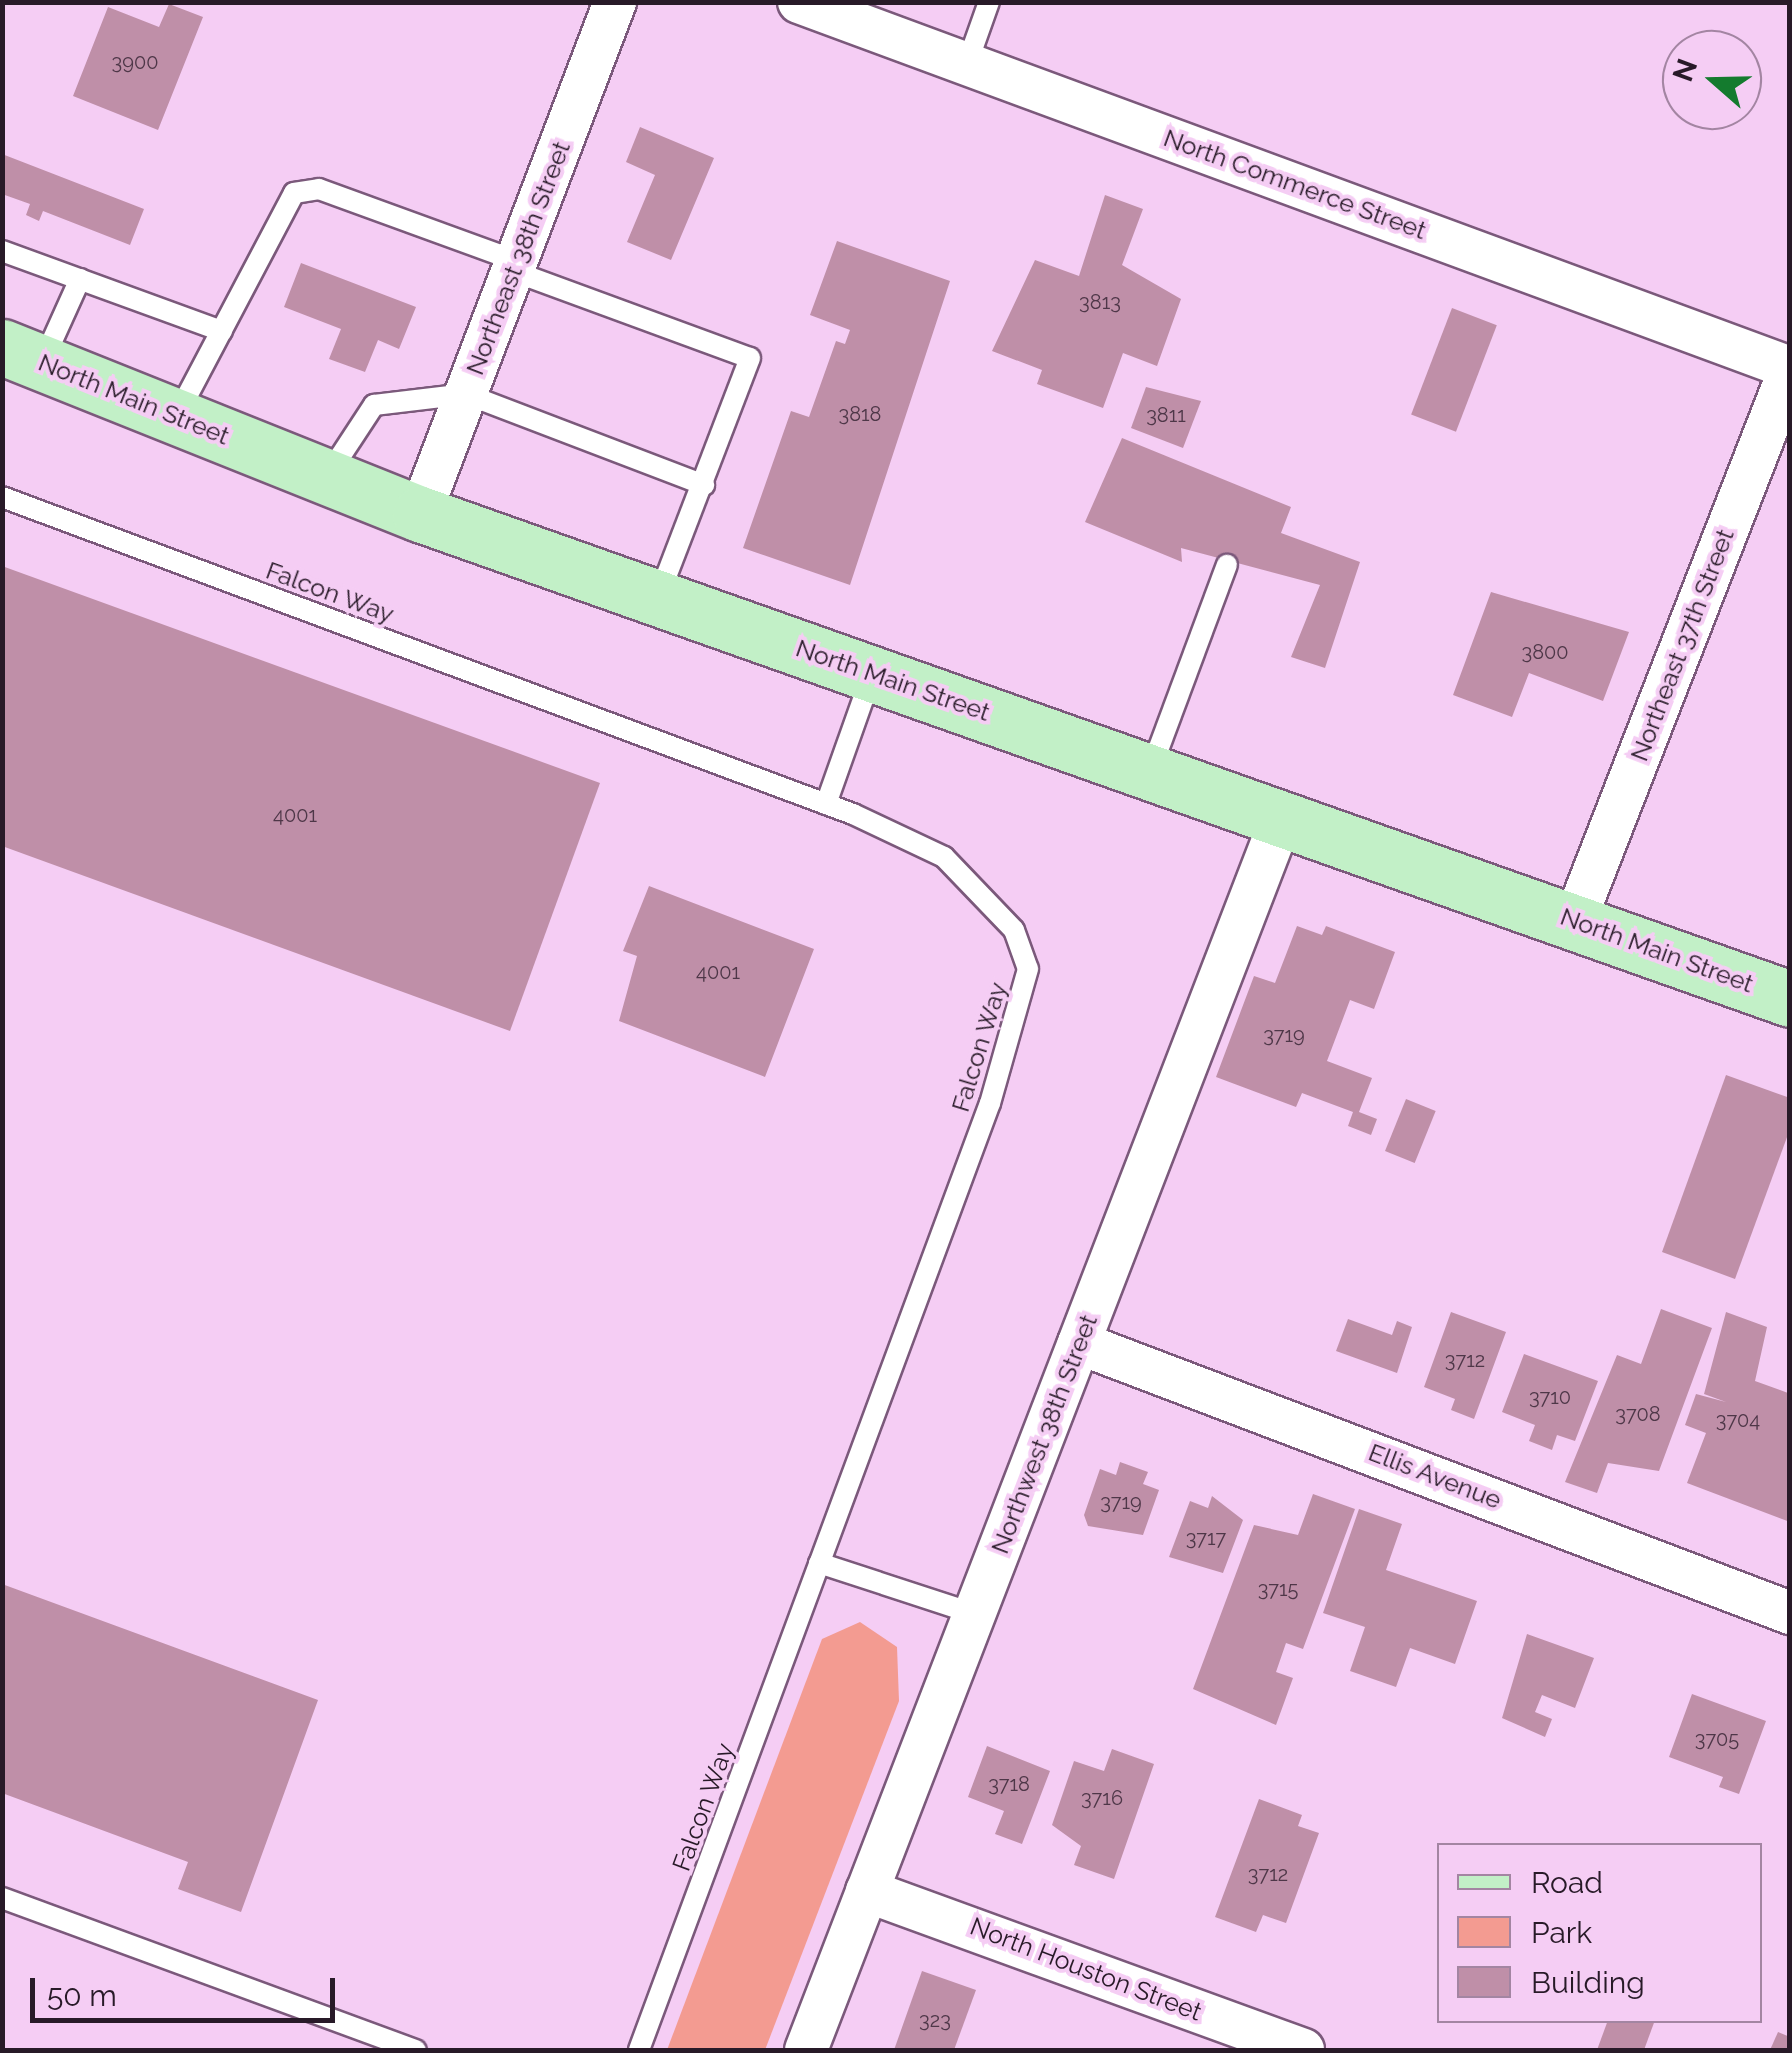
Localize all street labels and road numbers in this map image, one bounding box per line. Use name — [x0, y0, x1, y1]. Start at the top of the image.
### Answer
street label: North Commerce Street — [1160, 123, 1430, 245]
street label: Northeast 38th Street — [460, 137, 576, 379]
street label: North Main Street — [34, 347, 234, 451]
street label: Northeast 37th Street — [1624, 525, 1740, 765]
street label: Falcon Way — [262, 555, 398, 629]
street label: North Main Street — [792, 633, 994, 727]
street label: North Main Street — [1556, 901, 1758, 999]
street label: Falcon Way — [945, 978, 1013, 1116]
street label: Northwest 38th Street — [985, 1310, 1103, 1558]
street label: Ellis Avenue — [1364, 1437, 1506, 1515]
street label: Falcon Way — [666, 1739, 740, 1875]
street label: North Houston Street — [966, 1911, 1206, 2027]

